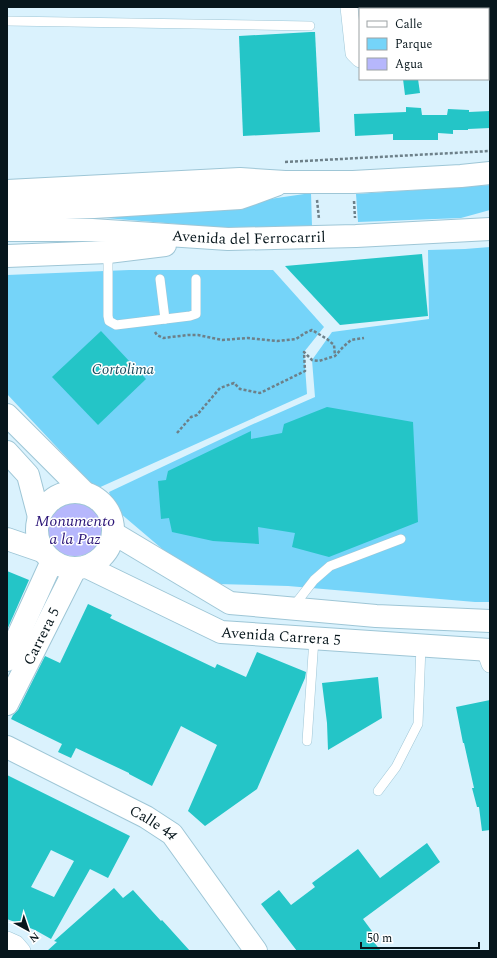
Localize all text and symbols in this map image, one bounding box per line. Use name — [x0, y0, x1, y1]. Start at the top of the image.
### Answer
legend — [359, 8, 489, 80]
text: Calle — [395, 15, 423, 34]
text: Parque — [395, 35, 432, 54]
text: Agua — [395, 55, 423, 74]
street label: Avenida del Ferrocarril — [171, 224, 326, 251]
park label: Cortolima — [92, 358, 155, 381]
water label: Monumento a la Paz — [35, 509, 115, 551]
street label: Carrera 5 — [17, 603, 66, 669]
street label: Avenida Carrera 5 — [220, 621, 342, 652]
street label: Calle 44 — [125, 799, 184, 845]
north arrow — [8, 910, 48, 950]
scale bar — [361, 924, 479, 950]
text: N — [25, 928, 43, 947]
text: 50 m — [367, 929, 392, 948]

